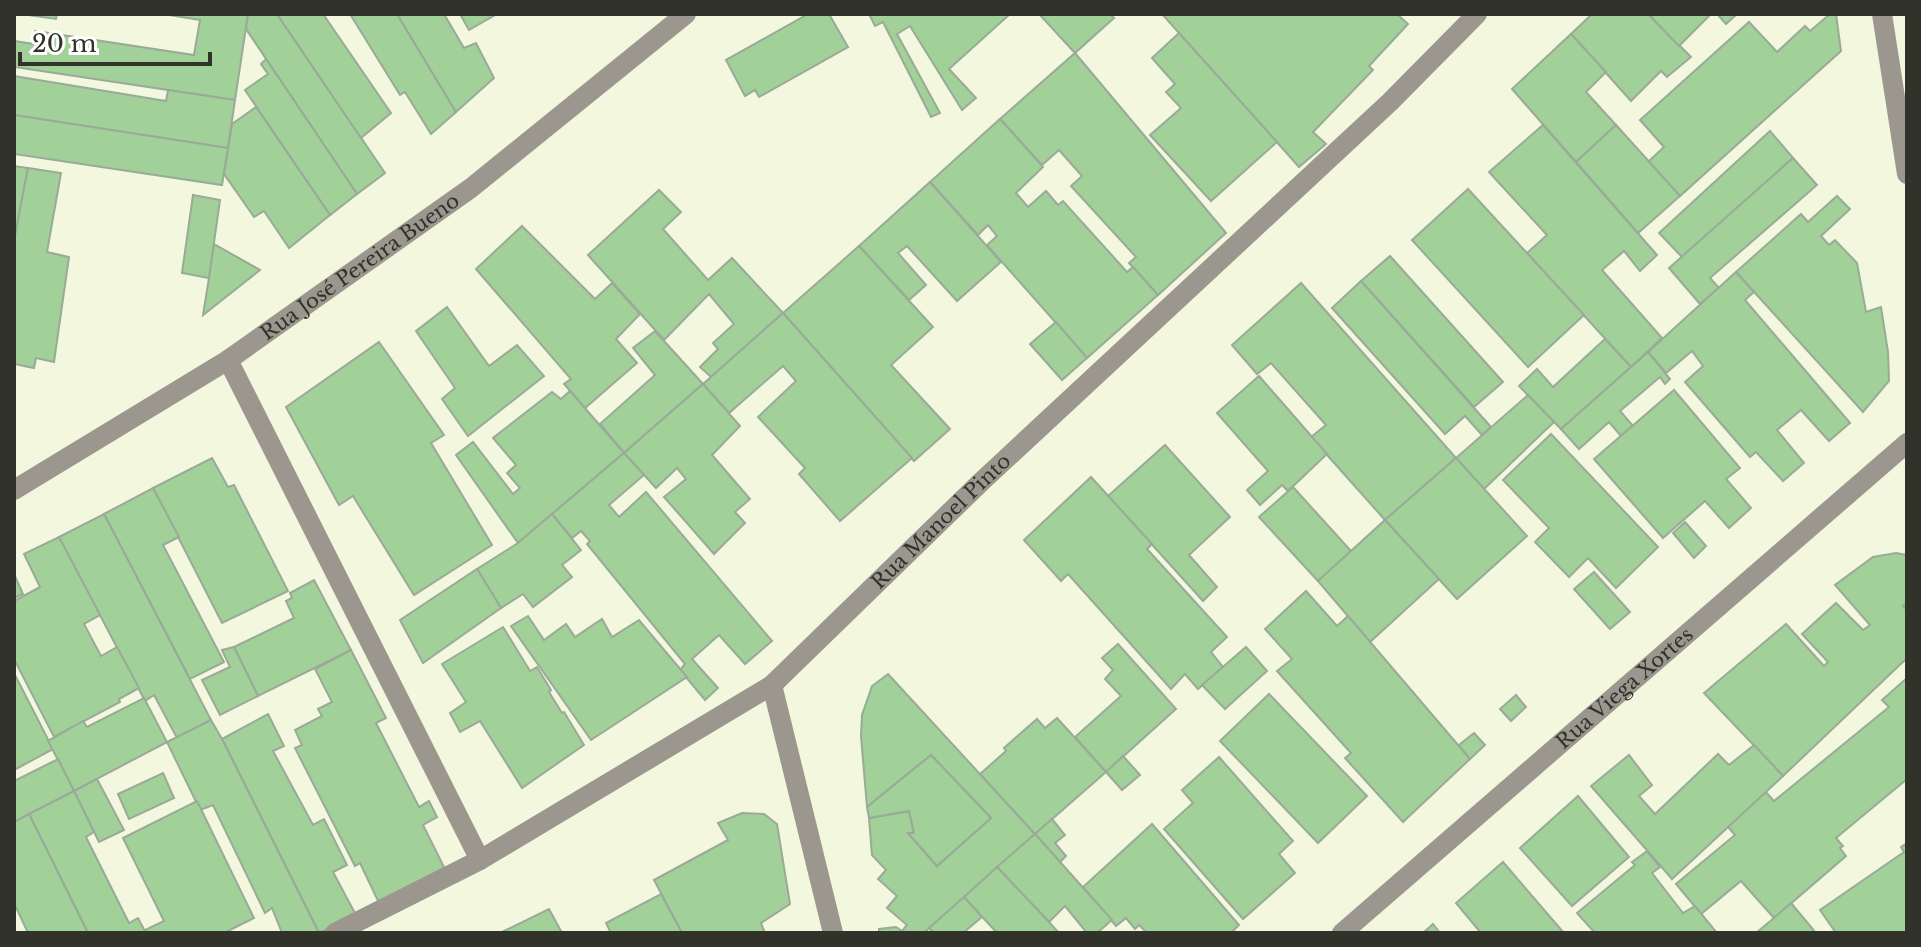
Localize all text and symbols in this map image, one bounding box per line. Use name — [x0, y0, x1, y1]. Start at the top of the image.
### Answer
scale bar — [20, 16, 210, 66]
text: 20 m — [32, 29, 97, 58]
street label: Rua José Pereira Bueno — [256, 188, 464, 345]
street label: Rua Manoel Pinto — [866, 449, 1016, 594]
street label: Rua Viega Xortes — [1551, 622, 1698, 754]

